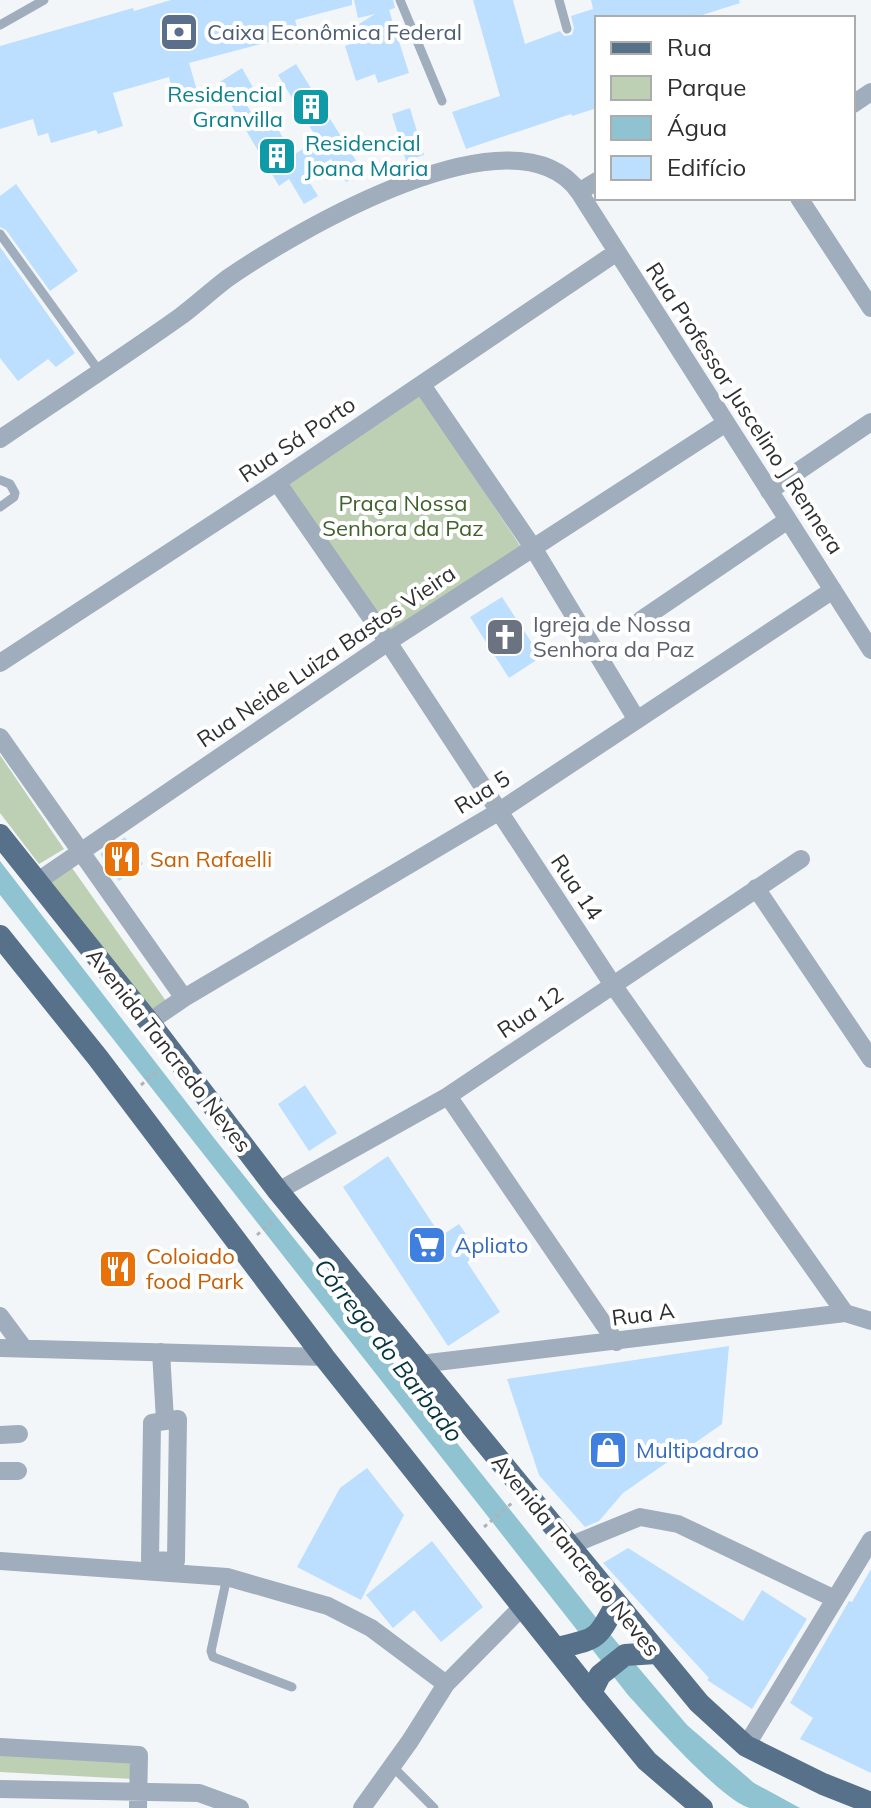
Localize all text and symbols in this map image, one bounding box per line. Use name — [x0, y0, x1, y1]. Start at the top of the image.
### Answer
bank icon: Caixa Econômica Federal — [158, 11, 200, 53]
legend — [595, 16, 855, 200]
place label: Caixa Econômica Federal — [207, 18, 462, 46]
text: Rua — [667, 32, 712, 62]
text: Parque — [667, 72, 746, 102]
place label: Residencial Granvilla — [167, 80, 283, 133]
building icon: Residencial Granvilla — [290, 86, 332, 128]
text: Água — [667, 112, 727, 142]
place label: Residencial Joana Maria — [305, 129, 428, 182]
building icon: Residencial Joana Maria — [256, 135, 298, 177]
text: Edifício — [667, 152, 746, 182]
street label: Rua Professor Juscelino J Rennera — [640, 257, 850, 559]
street label: Rua Sá Porto — [233, 390, 361, 488]
park label: Praça Nossa Senhora da Paz — [322, 489, 484, 542]
street label: Rua Neide Luiza Bastos Vieira — [191, 559, 461, 753]
place label: Igreja de Nossa Senhora da Paz — [533, 610, 694, 663]
church icon: Igreja de Nossa Senhora da Paz — [484, 616, 526, 658]
street label: Rua 5 — [449, 764, 515, 820]
restaurant icon: San Rafaelli — [101, 838, 143, 880]
place label: San Rafaelli — [150, 845, 272, 873]
street label: Rua 14 — [545, 849, 609, 925]
street label: Avenida Tancredo Neves — [80, 942, 258, 1158]
street label: Rua 12 — [492, 980, 568, 1044]
supermarket icon: Apliato — [406, 1224, 448, 1266]
place label: Apliato — [455, 1231, 528, 1259]
place label: Coloiado food Park — [146, 1242, 244, 1295]
restaurant icon: Coloiado food Park — [97, 1248, 139, 1290]
water label: Córrego do Barbado — [308, 1252, 470, 1448]
street label: Rua A — [610, 1296, 676, 1332]
shop icon: Multipadrao — [587, 1429, 629, 1471]
place label: Multipadrao — [636, 1436, 759, 1464]
street label: Avenida Tancredo Neves — [486, 1448, 666, 1662]

